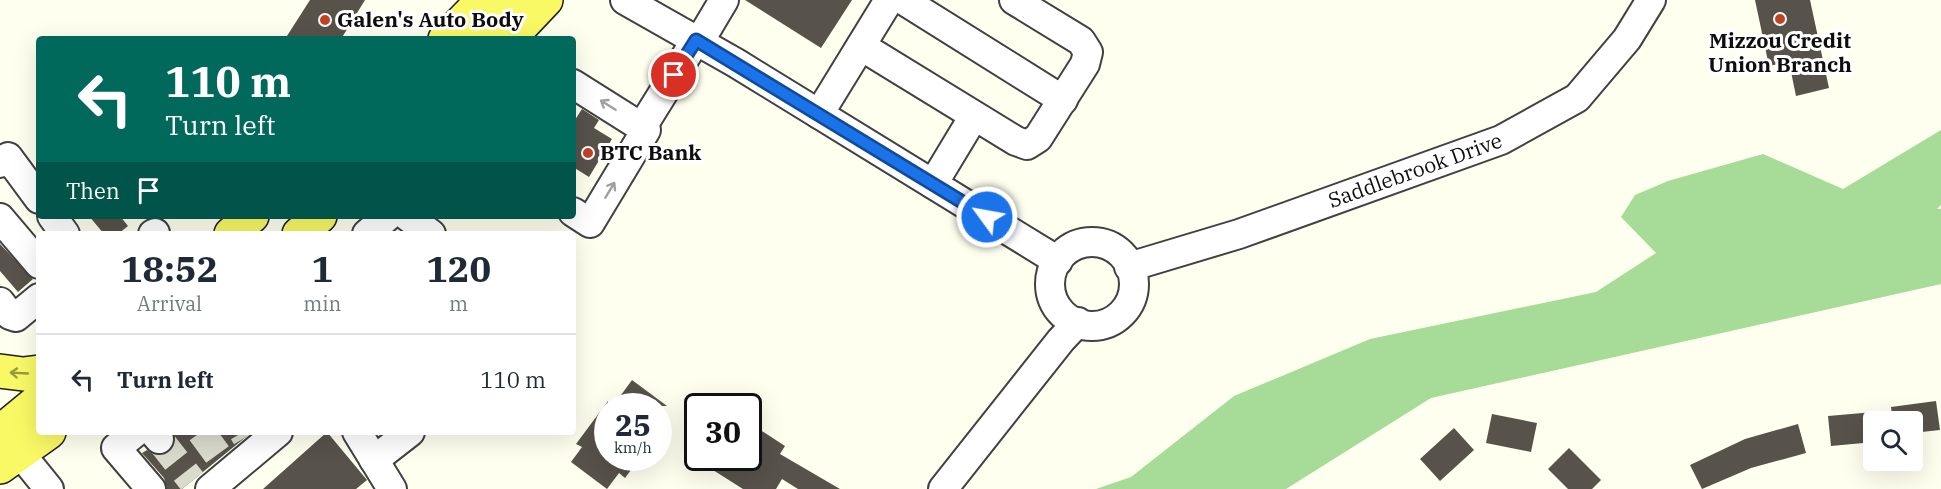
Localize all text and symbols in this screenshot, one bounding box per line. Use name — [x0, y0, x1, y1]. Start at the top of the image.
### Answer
place label: Galen's Auto Body — [337, 5, 524, 33]
marker: Mizzou Credit Union Branch — [1773, 12, 1787, 26]
marker: Galen's Auto Body — [318, 13, 332, 27]
place label: Mizzou Credit Union Branch — [1708, 26, 1852, 78]
pin — [648, 49, 699, 100]
text: 110 m — [165, 54, 291, 109]
icon: arrive — [657, 58, 690, 91]
icon: left — [66, 60, 144, 138]
one-way arrow — [599, 99, 616, 112]
text: Turn left — [165, 107, 276, 142]
street label: Saddlebrook Drive — [1324, 126, 1506, 214]
place label: BTC Bank — [600, 138, 701, 166]
marker: BTC Bank — [581, 146, 595, 160]
icon: arrive — [132, 174, 165, 207]
text: Then — [66, 176, 120, 205]
one-way arrow — [604, 182, 616, 199]
position arrow — [955, 185, 1019, 249]
text: 18:52 — [121, 245, 218, 292]
text: 1 — [311, 245, 333, 292]
text: 120 — [426, 245, 491, 292]
text: Arrival — [137, 290, 202, 317]
text: min — [303, 290, 341, 317]
text: m — [449, 290, 468, 317]
icon: left — [66, 363, 99, 396]
text: Turn left — [117, 365, 213, 394]
text: 110 m — [480, 365, 546, 394]
one-way arrow — [10, 367, 30, 378]
speed limit sign: 30 — [684, 393, 762, 471]
text: 25 — [615, 405, 651, 444]
map controls — [1863, 411, 1923, 471]
button: search — [1863, 411, 1923, 471]
text: km/h — [614, 438, 652, 457]

